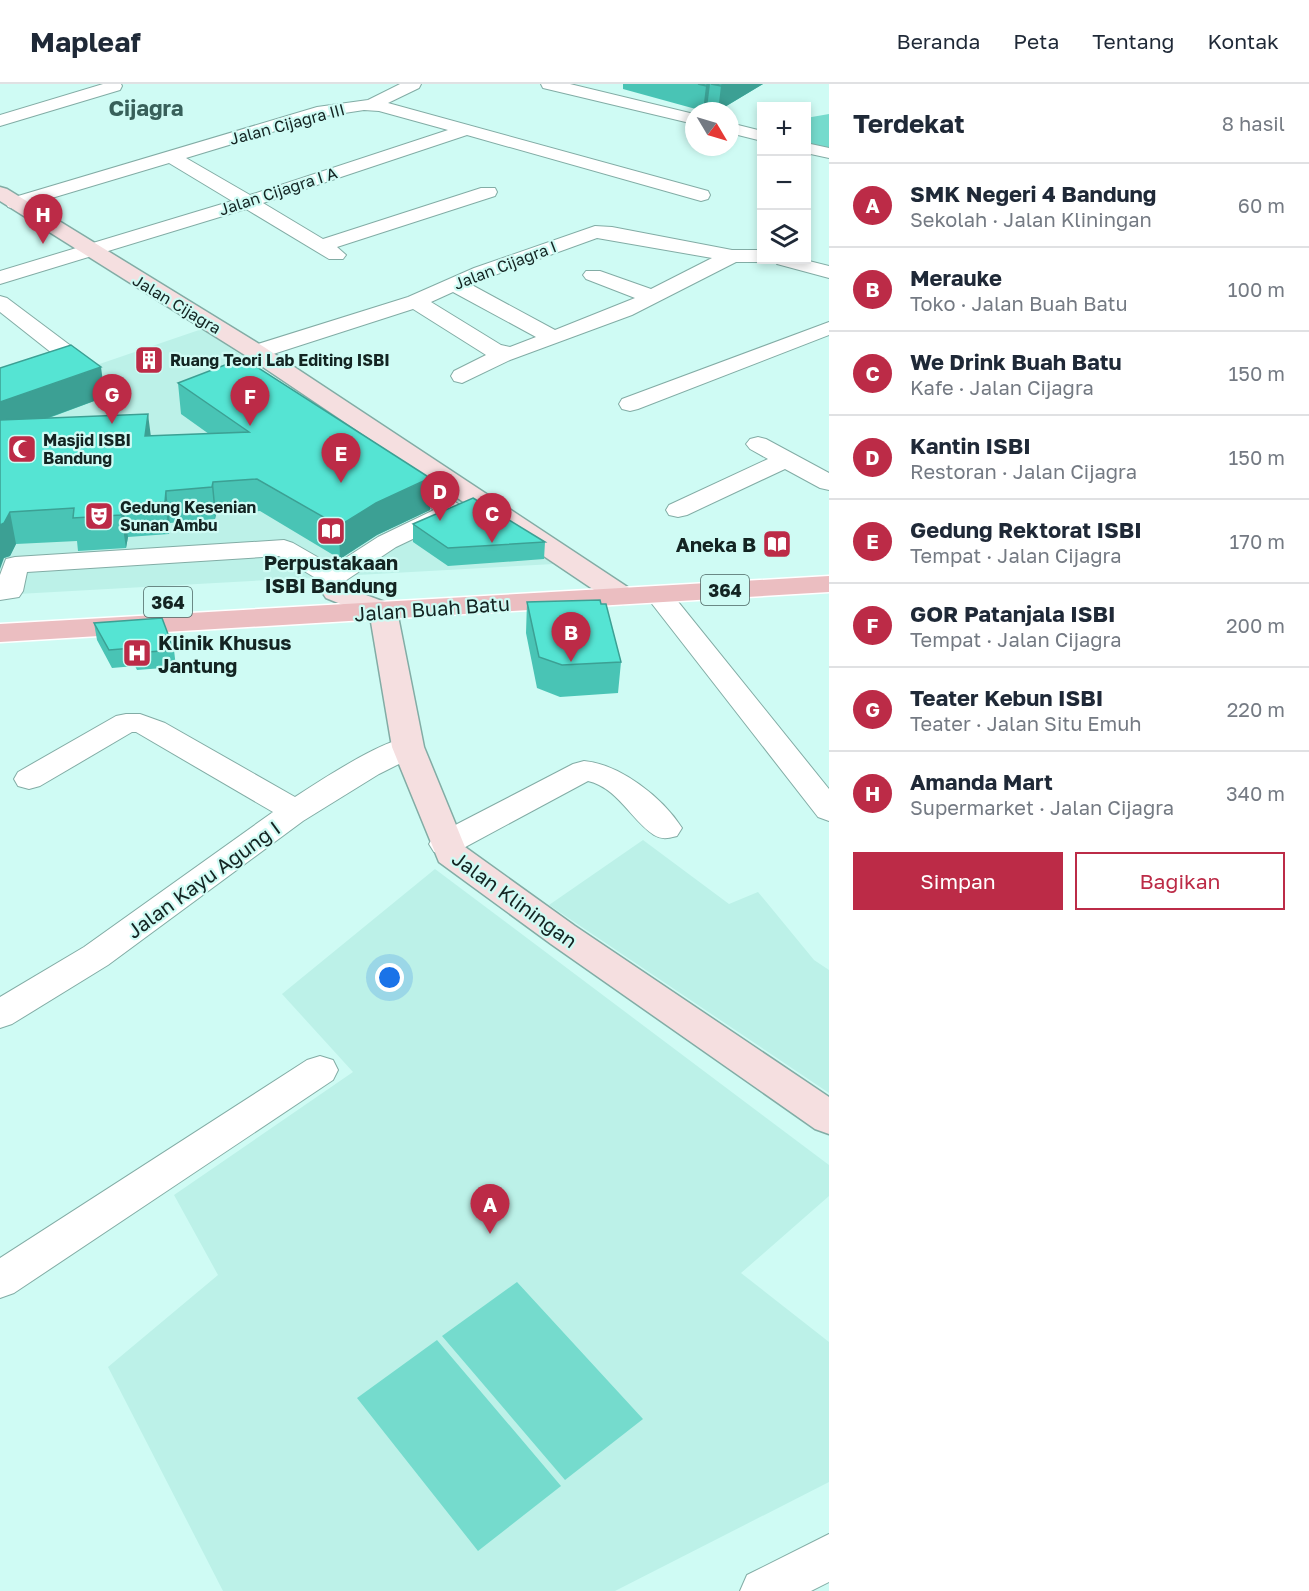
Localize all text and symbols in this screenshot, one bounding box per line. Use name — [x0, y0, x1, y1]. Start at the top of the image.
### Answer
text: Mapleaf — [30, 25, 141, 58]
text: Beranda — [897, 28, 980, 54]
text: Peta — [1013, 28, 1059, 54]
text: Tentang — [1092, 28, 1174, 54]
text: Kontak — [1207, 28, 1279, 54]
district label: Cijagra — [109, 94, 183, 121]
street label: Jalan Cijagra III — [227, 99, 347, 149]
north arrow — [685, 102, 739, 156]
map controls — [757, 102, 811, 264]
button: + — [757, 102, 811, 156]
text: Terdekat — [853, 108, 965, 139]
text: 8 hasil — [1222, 111, 1285, 135]
button: − — [757, 156, 811, 210]
street label: Jalan Cijagra I A — [216, 162, 340, 220]
text: SMK Negeri 4 Bandung — [910, 180, 1156, 207]
text: A — [865, 193, 880, 217]
text: 60 m — [1238, 193, 1285, 217]
pin: H — [24, 194, 63, 244]
text: Sekolah · Jalan Kliningan — [910, 207, 1152, 231]
button: layers — [757, 210, 811, 264]
street label: Jalan Cijagra I — [451, 236, 559, 294]
text: Merauke — [910, 264, 1002, 291]
street label: Jalan Cijagra — [129, 270, 225, 338]
text: B — [865, 277, 880, 301]
text: 100 m — [1228, 277, 1285, 301]
text: Toko · Jalan Buah Batu — [910, 291, 1128, 315]
building icon: Ruang Teori Lab Editing ISBI — [133, 344, 165, 376]
text: We Drink Buah Batu — [910, 348, 1122, 375]
place label: Ruang Teori Lab Editing ISBI — [170, 350, 390, 370]
text: C — [865, 361, 880, 385]
text: 150 m — [1229, 361, 1285, 385]
pin: G — [92, 374, 132, 424]
text: Kafe · Jalan Cijagra — [910, 375, 1094, 399]
pin: F — [230, 376, 270, 426]
place label: Masjid ISBI Bandung — [43, 430, 131, 468]
text: Kantin ISBI — [910, 432, 1031, 459]
mosque icon: Masjid ISBI Bandung — [6, 433, 38, 465]
pin: E — [322, 434, 360, 483]
text: D — [865, 445, 880, 469]
text: 150 m — [1229, 445, 1285, 469]
text: Restoran · Jalan Cijagra — [910, 459, 1137, 483]
pin: D — [420, 472, 460, 521]
pin: C — [472, 494, 512, 543]
place label: Gedung Kesenian Sunan Ambu — [120, 497, 256, 535]
theatre icon: Gedung Kesenian Sunan Ambu — [83, 500, 115, 532]
library icon: Perpustakaan ISBI Bandung — [315, 515, 347, 547]
text: Gedung Rektorat ISBI — [910, 516, 1142, 543]
library icon: Aneka B — [761, 528, 793, 560]
text: E — [866, 529, 879, 553]
text: 170 m — [1230, 529, 1285, 553]
place label: Aneka B — [676, 532, 756, 556]
text: Tempat · Jalan Cijagra — [910, 543, 1122, 567]
place label: Perpustakaan ISBI Bandung — [264, 550, 398, 597]
road number: 364 — [701, 575, 749, 605]
road number: 364 — [144, 587, 192, 617]
street label: Jalan Buah Batu — [353, 591, 511, 625]
text: GOR Patanjala ISBI — [910, 600, 1116, 627]
pin: B — [552, 612, 590, 662]
text: F — [867, 613, 878, 637]
text: 200 m — [1226, 613, 1285, 637]
text: Tempat · Jalan Cijagra — [910, 627, 1122, 651]
place label: Klinik Khusus Jantung — [158, 630, 292, 677]
hospital icon: Klinik Khusus Jantung — [121, 637, 153, 669]
text: Teater Kebun ISBI — [910, 684, 1103, 711]
text: G — [865, 697, 880, 721]
text: 220 m — [1227, 697, 1285, 721]
text: Teater · Jalan Situ Emuh — [910, 711, 1142, 735]
text: Amanda Mart — [910, 768, 1053, 795]
text: H — [865, 781, 880, 805]
text: 340 m — [1226, 781, 1285, 805]
text: Supermarket · Jalan Cijagra — [910, 795, 1174, 819]
street label: Jalan Kayu Agung I — [122, 815, 284, 943]
street label: Jalan Kliningan — [448, 846, 582, 952]
button: Simpan — [853, 852, 1063, 910]
button: Bagikan — [1075, 852, 1285, 910]
your location — [375, 963, 404, 992]
pin: A — [470, 1184, 510, 1234]

